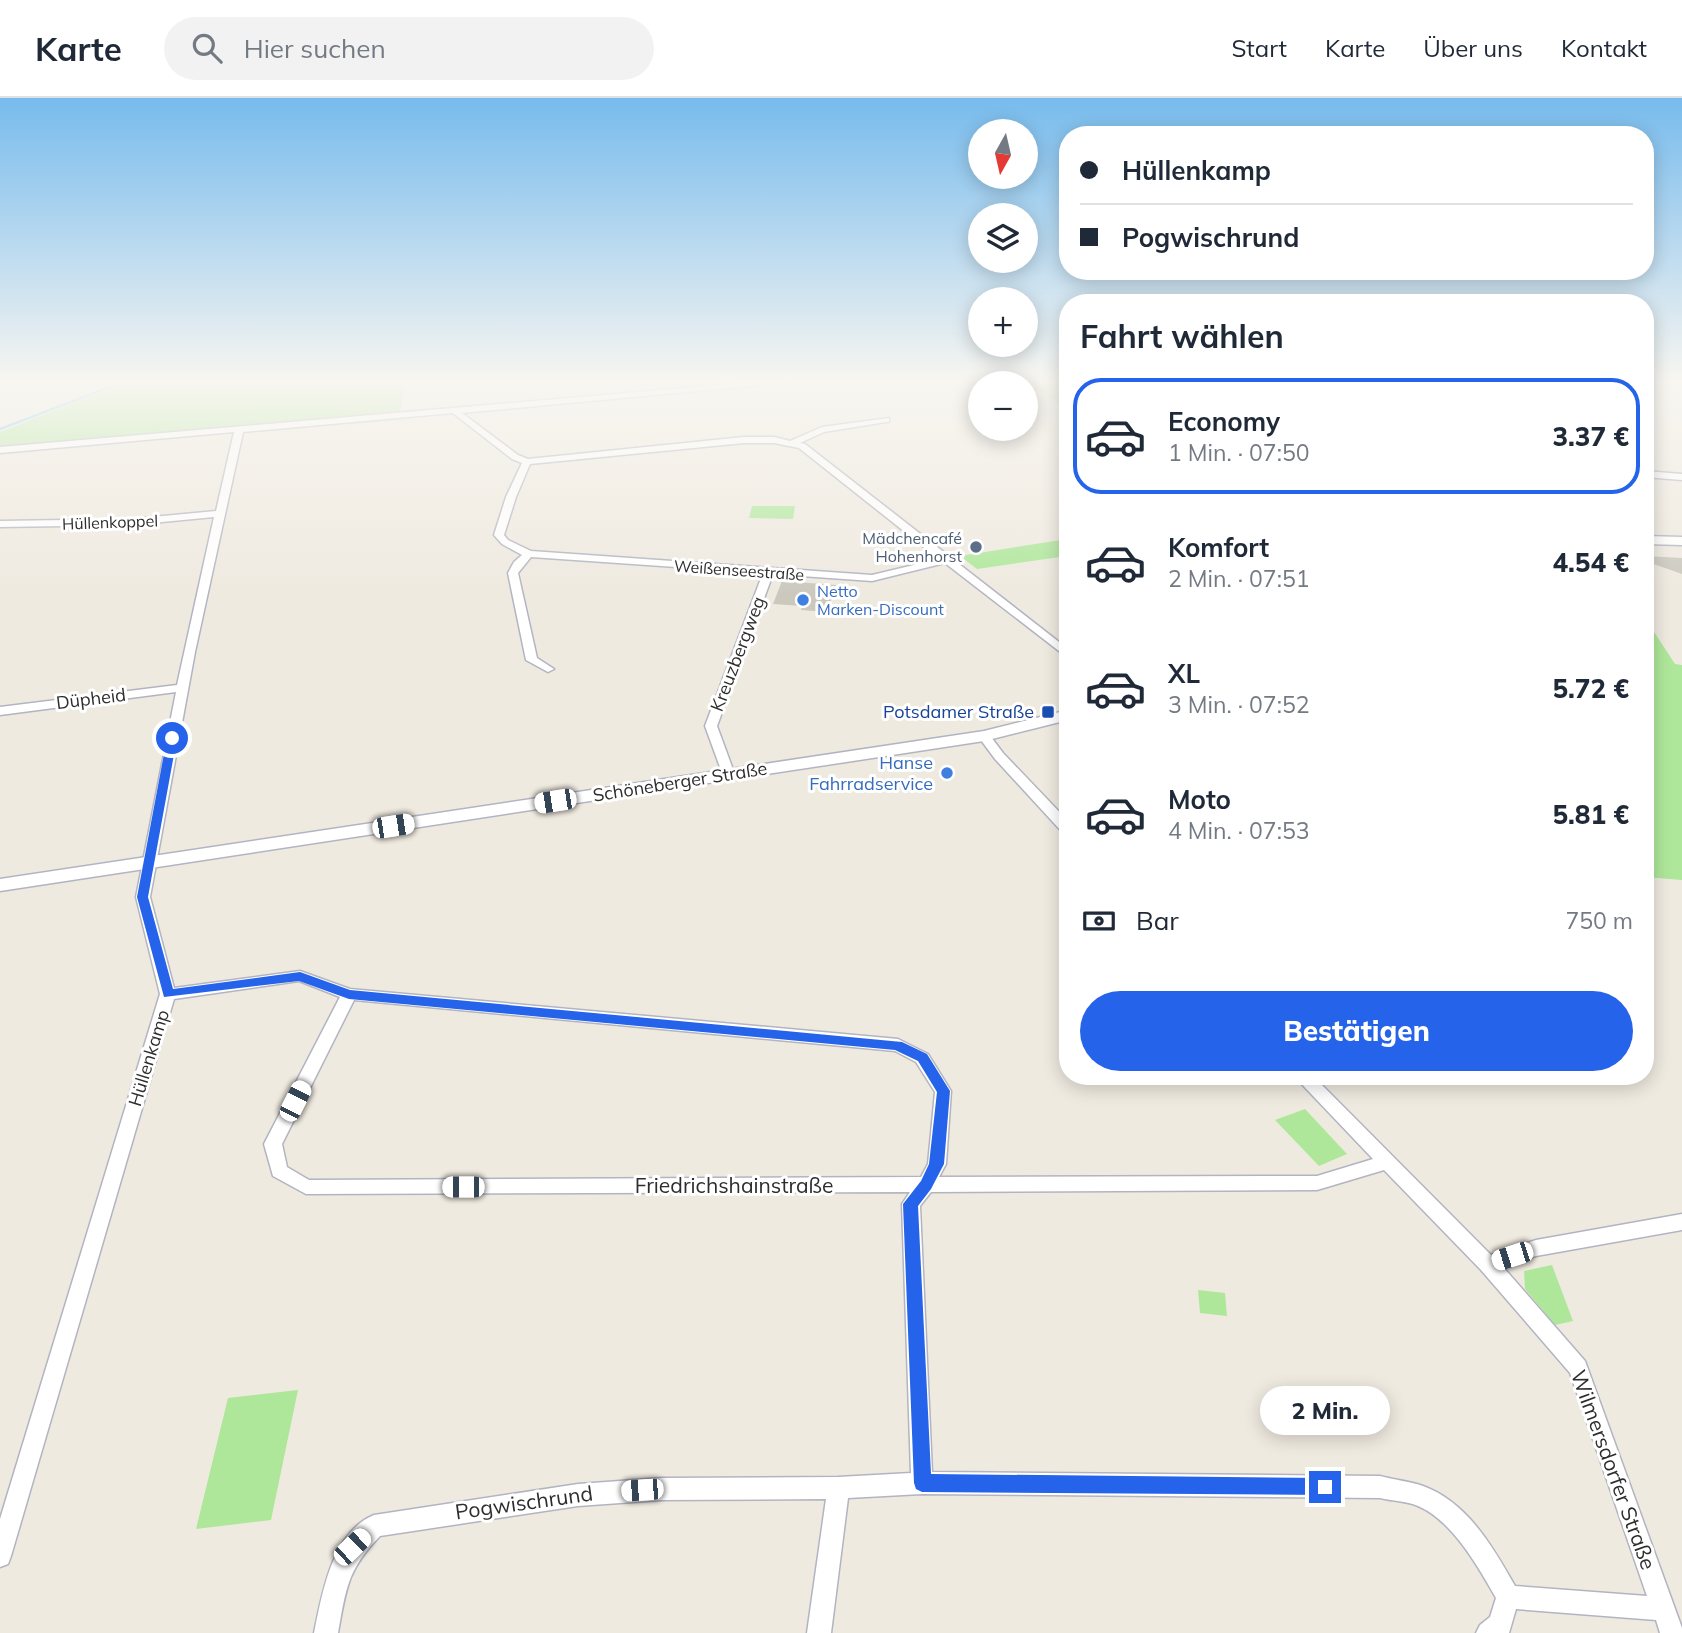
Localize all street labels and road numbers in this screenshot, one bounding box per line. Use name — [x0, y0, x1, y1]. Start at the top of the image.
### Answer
street label: Hüllenkoppel — [62, 510, 158, 534]
street label: Weißenseestraße — [673, 555, 805, 585]
street label: Kreuzbergweg — [705, 593, 770, 715]
street label: Düpheid — [55, 683, 127, 714]
street label: Schöneberger Straße — [591, 756, 769, 807]
street label: Hüllenkamp — [123, 1007, 174, 1109]
street label: Friedrichshainstraße — [635, 1172, 833, 1198]
street label: Wilmersdorfer Straße — [1566, 1366, 1662, 1573]
street label: Pogwischrund — [453, 1479, 594, 1525]

